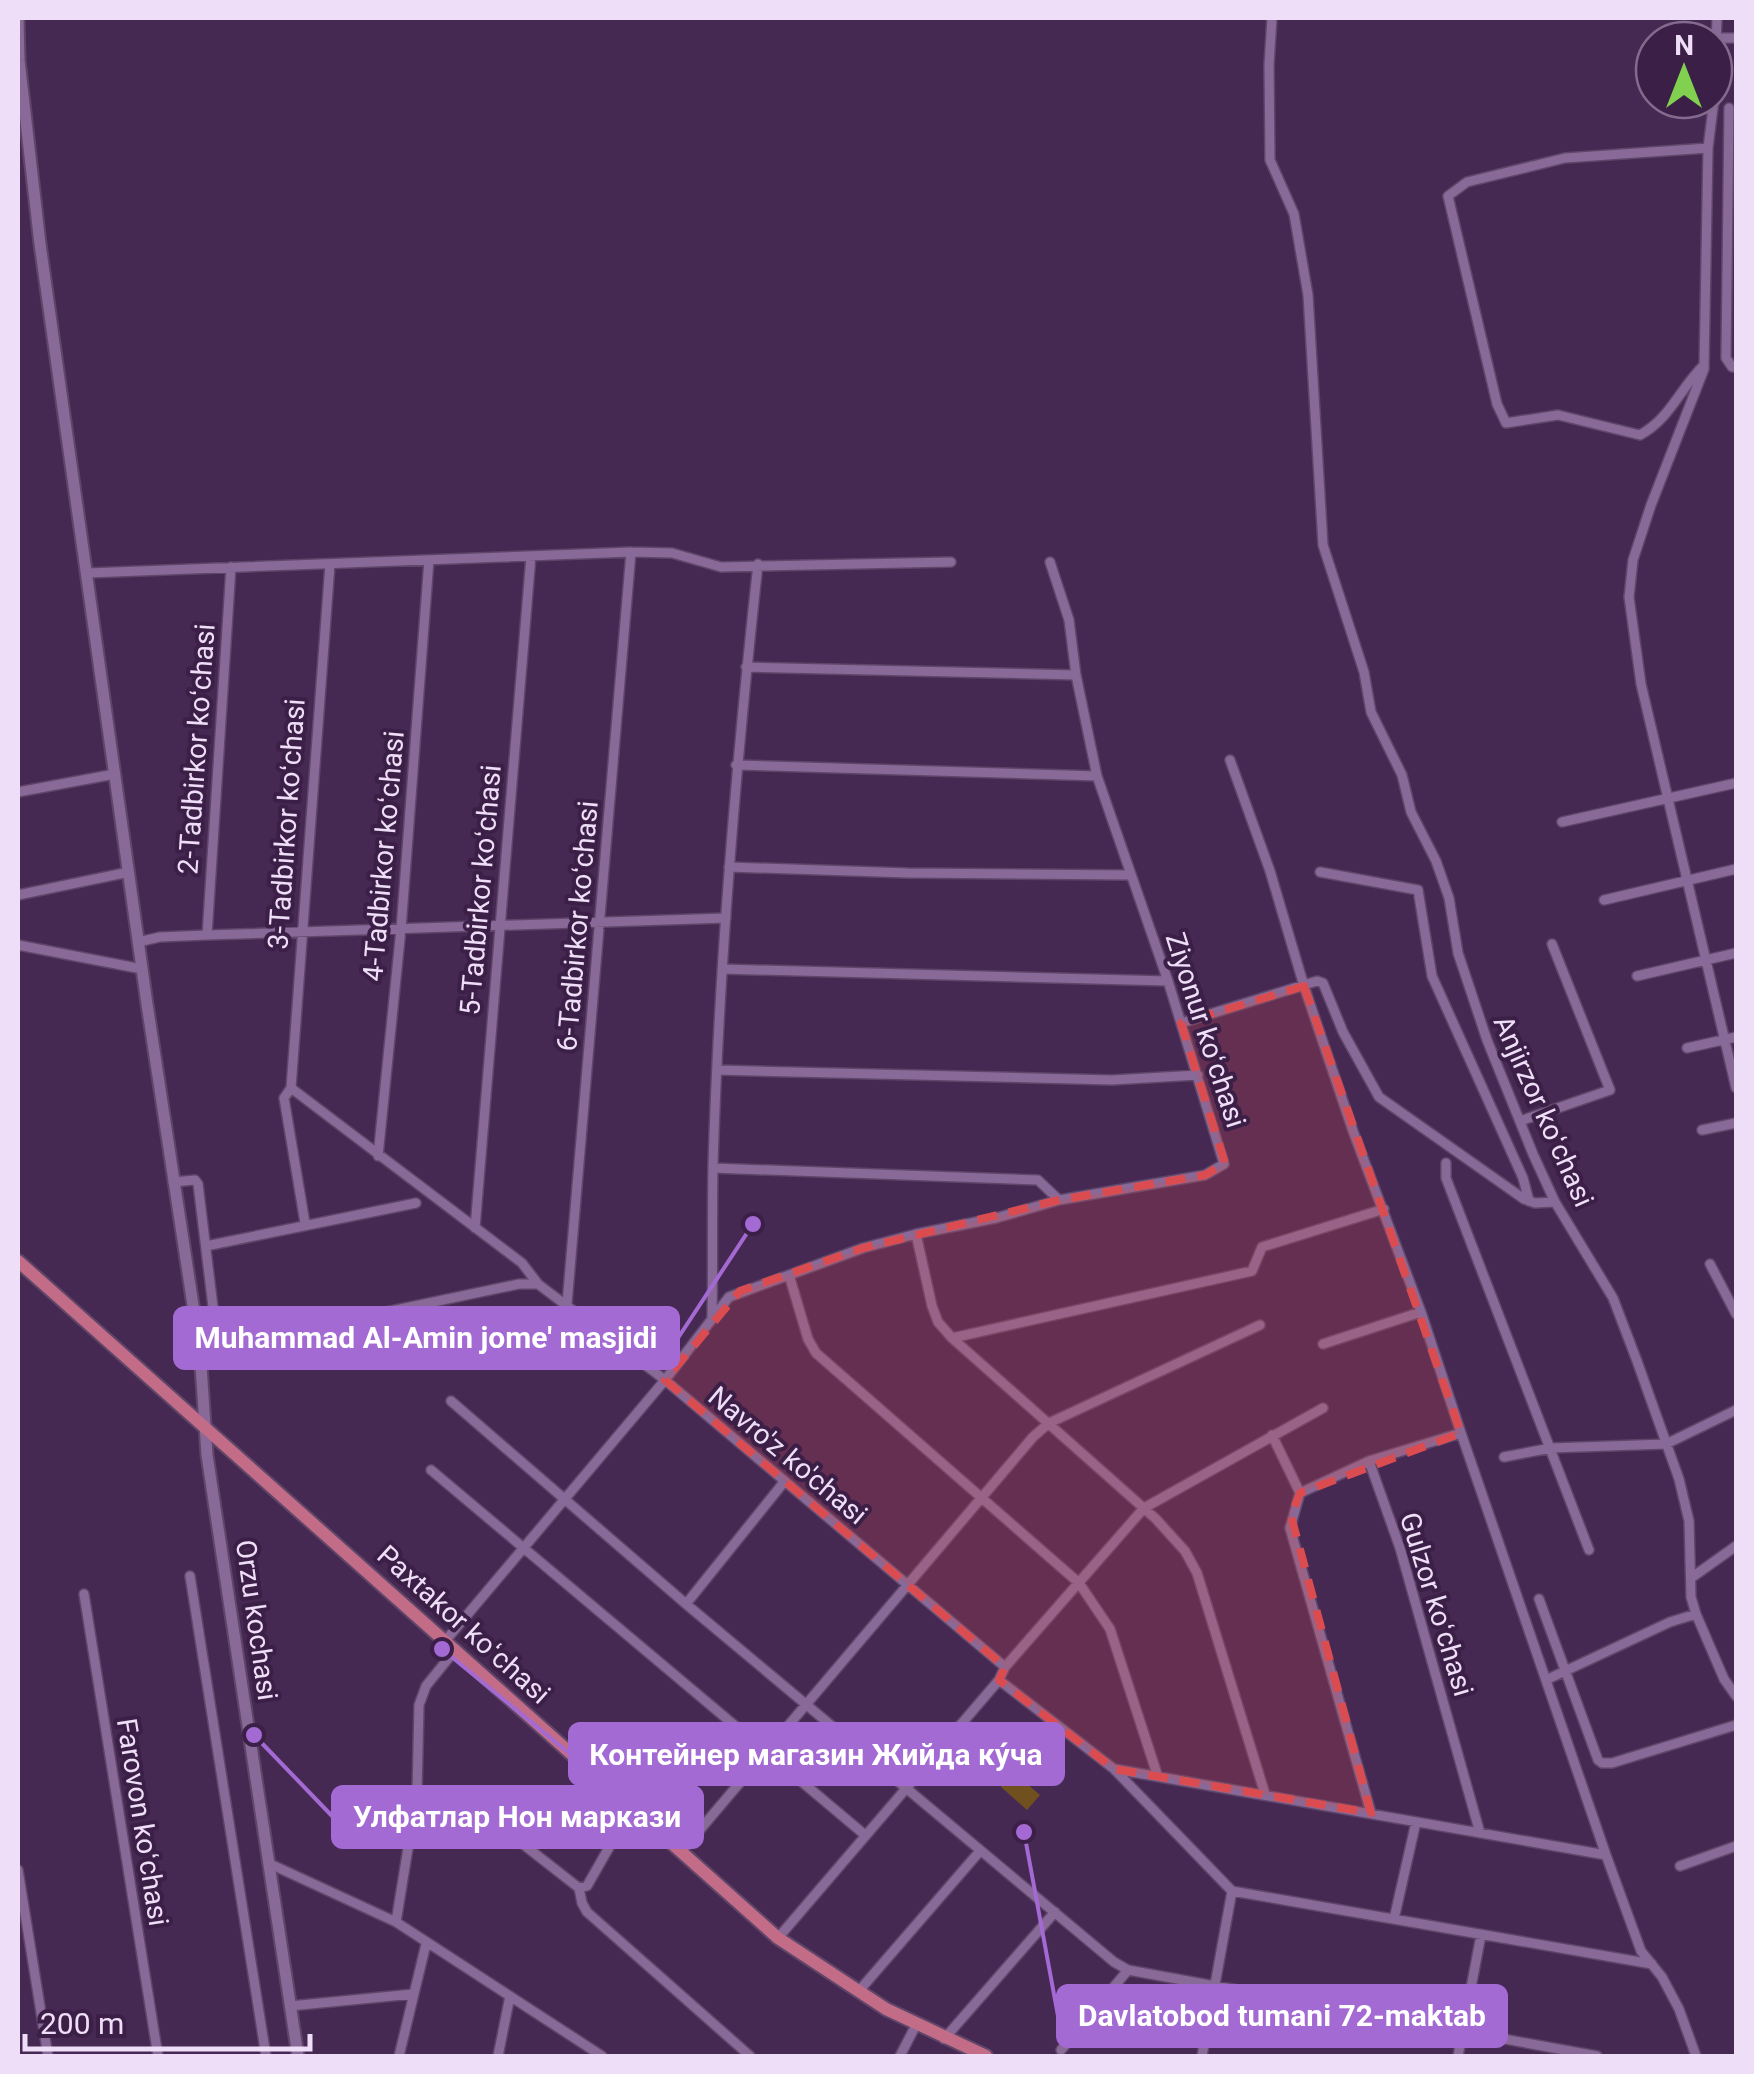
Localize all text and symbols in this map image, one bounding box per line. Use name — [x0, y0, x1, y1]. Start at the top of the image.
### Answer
north arrow — [1634, 20, 1734, 120]
text: N — [1674, 29, 1694, 62]
street label: 2-Tadbirkor koʻchasi — [171, 623, 222, 875]
street label: 3-Tadbirkor koʻchasi — [261, 698, 312, 950]
street label: 4-Tadbirkor koʻchasi — [356, 729, 411, 983]
street label: 5-Tadbirkor koʻchasi — [453, 763, 508, 1017]
street label: 6-Tadbirkor koʻchasi — [550, 799, 605, 1053]
street label: Ziyonur koʻchasi — [1158, 929, 1253, 1132]
street label: Anjirzor koʻchasi — [1487, 1011, 1600, 1212]
callout: Muhammad Al-Amin jome' masjidi — [175, 1308, 678, 1368]
text: Muhammad Al-Amin jome' masjidi — [194, 1320, 658, 1355]
street label: Navro'z ko'chasi — [702, 1380, 874, 1531]
street label: Gulzor koʻchasi — [1393, 1508, 1480, 1700]
street label: Orzu kochasi — [229, 1538, 284, 1702]
street label: Paxtakor koʻchasi — [371, 1538, 557, 1710]
street label: Farovon koʻchasi — [110, 1716, 175, 1928]
callout: Контейнер магазин Жийда ку́ча — [570, 1724, 1063, 1784]
text: Контейнер магазин Жийда ку́ча — [589, 1737, 1043, 1772]
callout: Улфатлар Нон маркази — [333, 1787, 702, 1847]
text: Улфатлар Нон маркази — [353, 1799, 681, 1834]
callout: Davlatobod tumani 72-maktab — [1058, 1986, 1506, 2046]
scale bar — [25, 1989, 310, 2051]
text: Davlatobod tumani 72-maktab — [1078, 1998, 1486, 2033]
text: 200 m — [40, 2006, 124, 2041]

